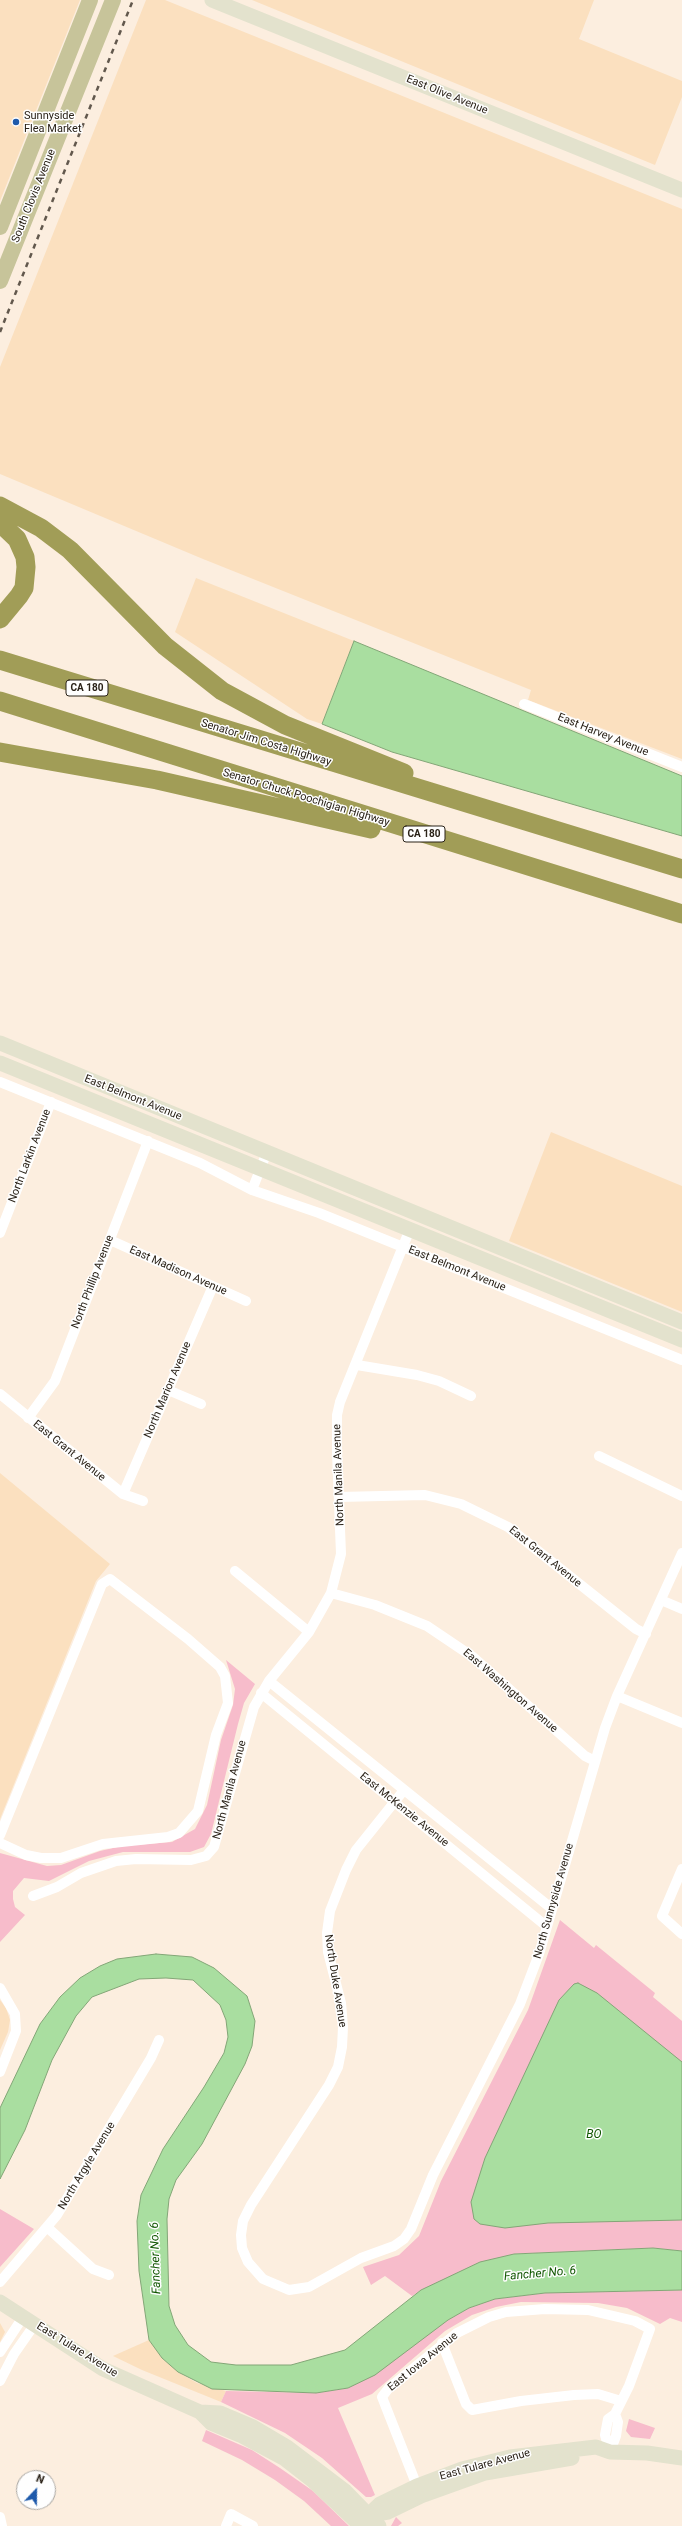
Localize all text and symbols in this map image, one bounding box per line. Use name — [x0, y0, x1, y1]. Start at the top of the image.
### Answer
street label: East Olive Avenue — [404, 73, 490, 117]
place label: Sunnyside Flea Market — [24, 109, 82, 135]
marker: Sunnyside Flea Market — [11, 117, 21, 127]
street label: South Clovis Avenue — [9, 147, 59, 245]
road number: CA 180 — [66, 680, 108, 696]
street label: East Harvey Avenue — [556, 711, 650, 759]
street label: Senator Jim Costa Highway — [199, 717, 333, 769]
street label: Senator Chuck Poochigian Highway — [221, 766, 391, 830]
road number: CA 180 — [403, 826, 445, 842]
street label: East Belmont Avenue — [82, 1072, 184, 1124]
street label: North Larkin Avenue — [6, 1107, 54, 1205]
street label: North Phillip Avenue — [69, 1233, 117, 1331]
street label: East Belmont Avenue — [406, 1243, 508, 1295]
street label: East Madison Avenue — [127, 1244, 229, 1298]
street label: North Marion Avenue — [142, 1340, 194, 1440]
street label: East Grant Avenue — [30, 1418, 108, 1484]
street label: North Manila Avenue — [331, 1424, 347, 1526]
street label: East Grant Avenue — [506, 1524, 584, 1590]
street label: East Washington Avenue — [460, 1646, 560, 1736]
street label: North Manila Avenue — [210, 1739, 250, 1841]
street label: East McKenzie Avenue — [357, 1770, 451, 1850]
street label: North Sunnyside Avenue — [531, 1842, 577, 1960]
street label: North Duke Avenue — [321, 1934, 349, 2028]
street label: North Argyle Avenue — [56, 2120, 118, 2212]
water label: BO — [586, 2128, 602, 2142]
water label: Fancher No. 6 — [148, 2222, 164, 2294]
water label: Fancher No. 6 — [503, 2264, 577, 2284]
street label: East Tulare Avenue — [34, 2320, 120, 2380]
street label: East Iowa Avenue — [385, 2330, 461, 2394]
street label: East Tulare Avenue — [438, 2447, 532, 2483]
north arrow — [16, 2470, 56, 2510]
text: N — [34, 2472, 46, 2487]

